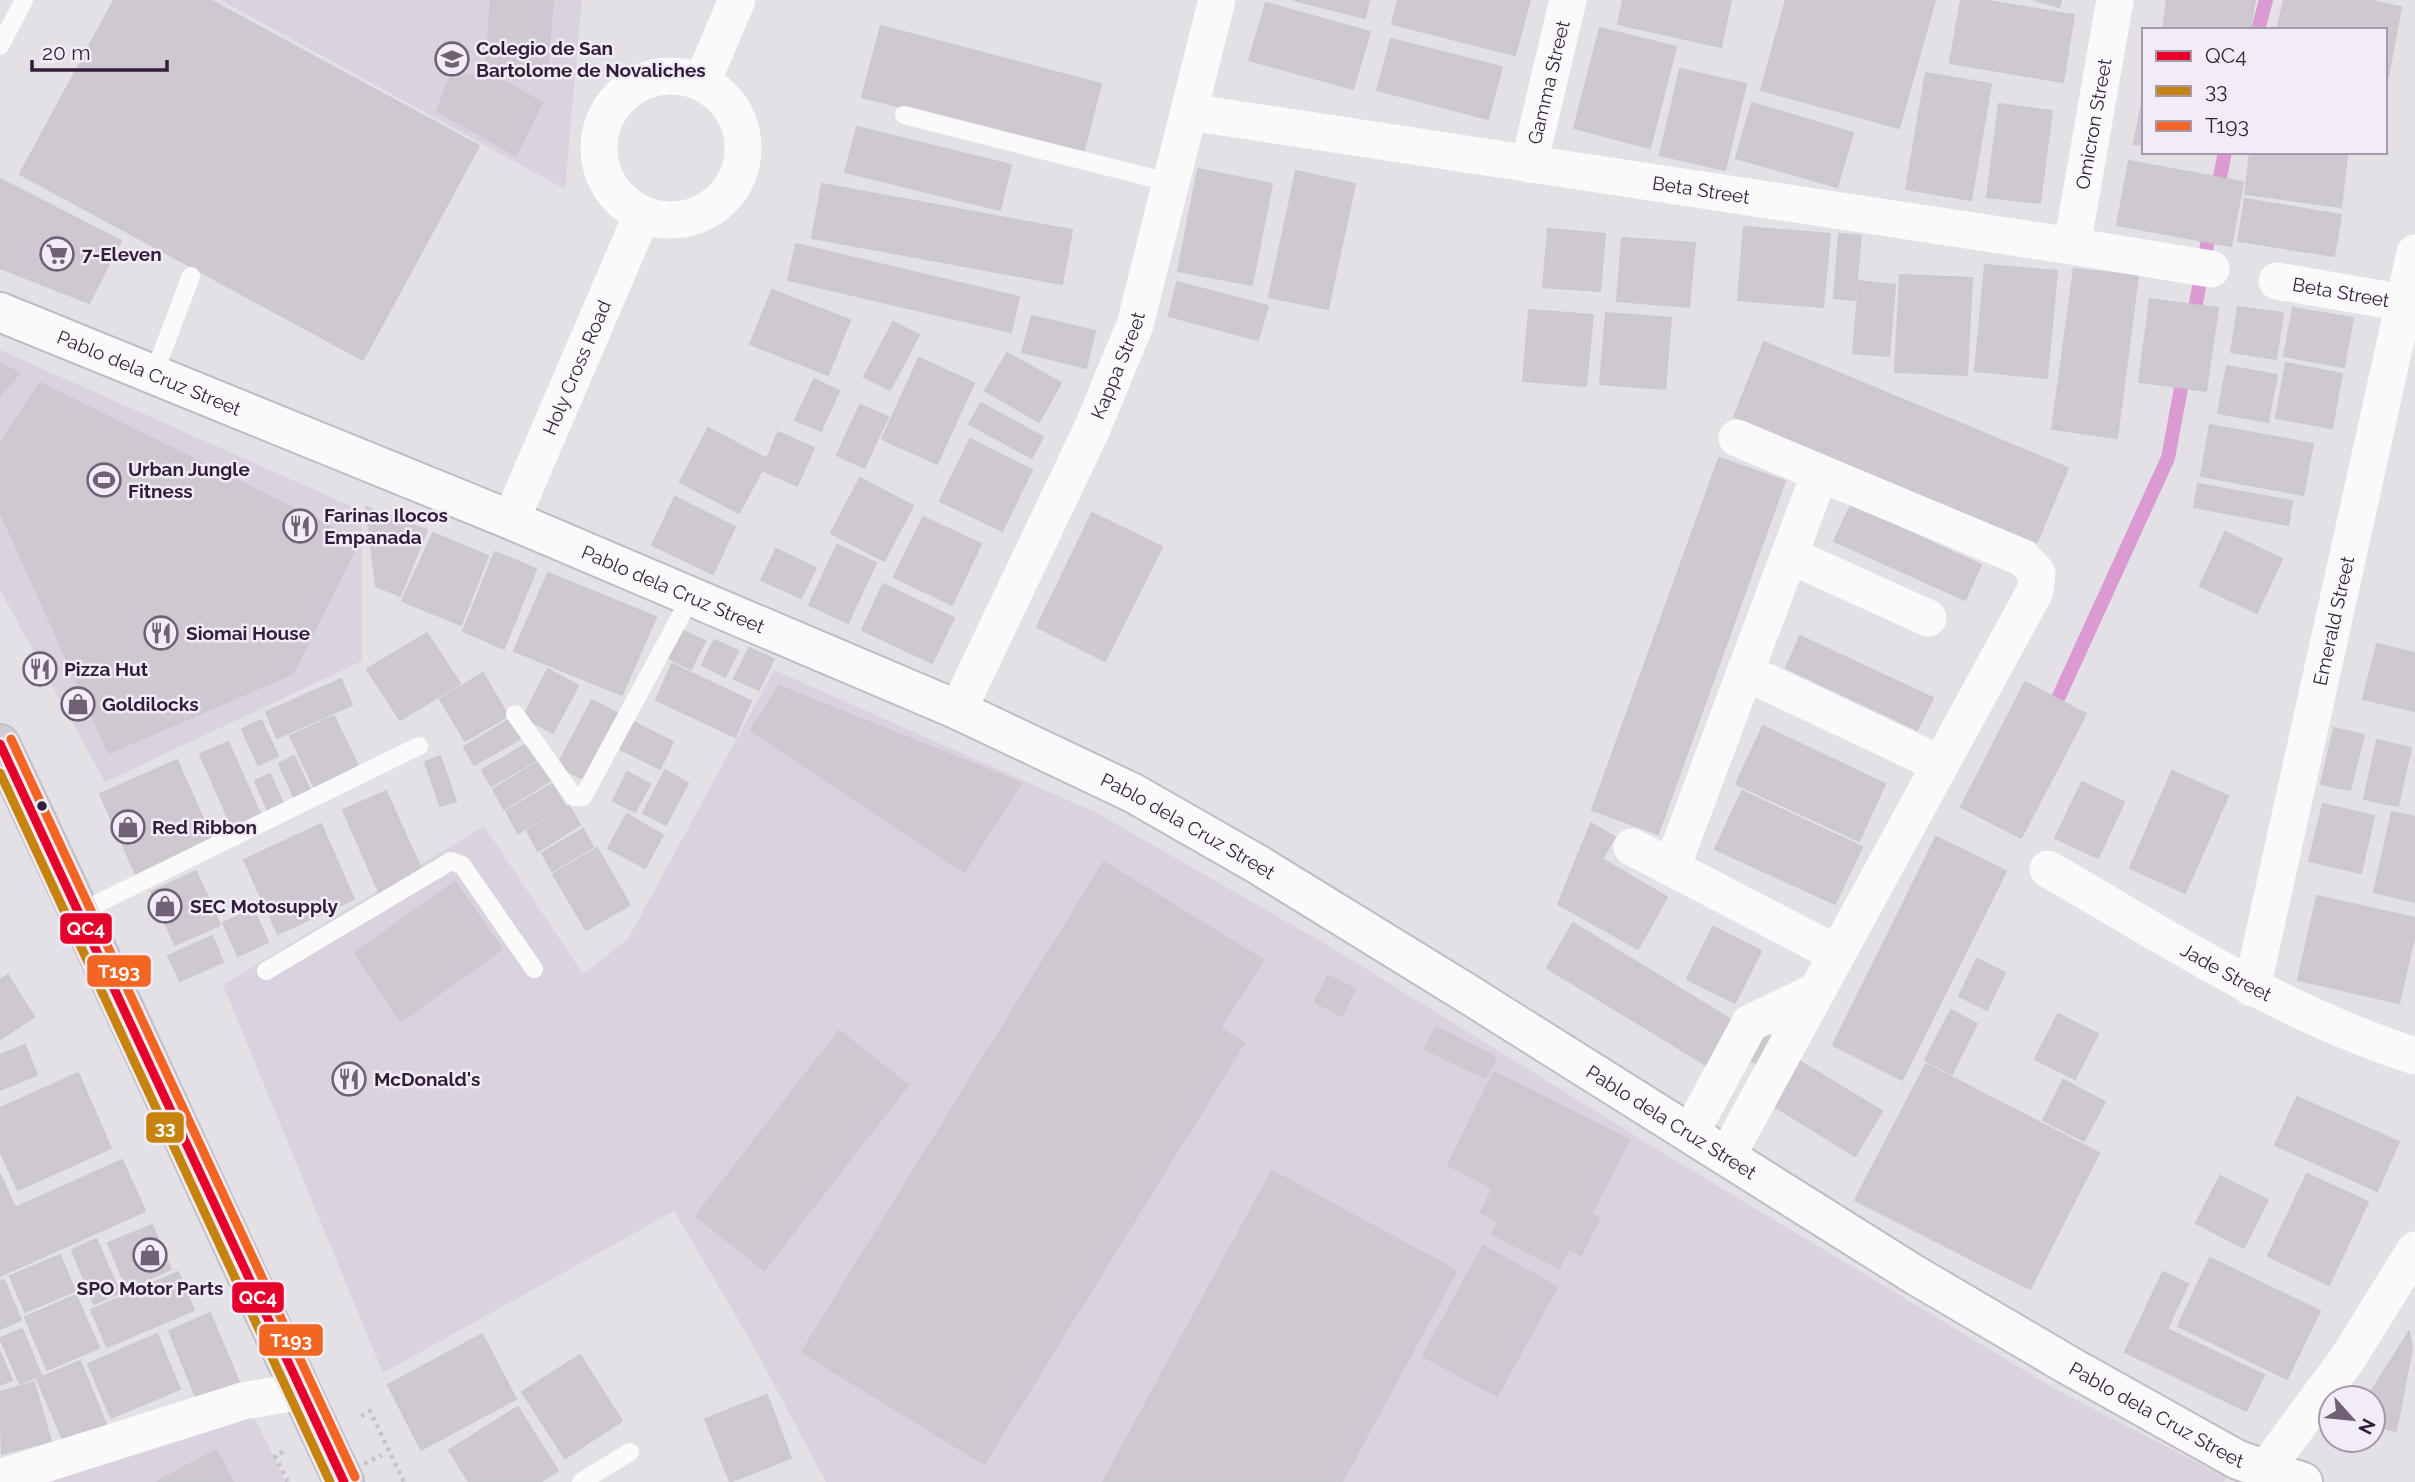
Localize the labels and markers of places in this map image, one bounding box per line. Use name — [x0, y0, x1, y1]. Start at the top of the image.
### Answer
place label: Colegio de San Bartolome de Novaliches — [476, 37, 706, 81]
school or university icon: Colegio de San Bartolome de Novaliches — [433, 40, 471, 78]
supermarket icon: 7-Eleven — [38, 235, 76, 273]
place label: 7-Eleven — [82, 243, 162, 265]
place label: Urban Jungle Fitness — [128, 458, 250, 502]
sports icon: Urban Jungle Fitness — [85, 461, 123, 499]
place label: Farinas Ilocos Empanada — [324, 504, 448, 548]
restaurant icon: Farinas Ilocos Empanada — [281, 507, 319, 545]
restaurant icon: Siomai House — [142, 614, 180, 652]
place label: Siomai House — [186, 622, 310, 644]
restaurant icon: Pizza Hut — [21, 650, 59, 688]
place label: Pizza Hut — [64, 658, 149, 680]
shop icon: Goldilocks — [59, 685, 97, 723]
place label: Goldilocks — [102, 693, 199, 715]
unlabelled marker — [35, 799, 49, 813]
shop icon: Red Ribbon — [109, 808, 147, 846]
place label: Red Ribbon — [152, 816, 257, 838]
shop icon: SEC Motosupply — [146, 887, 184, 925]
place label: SEC Motosupply — [190, 895, 338, 917]
restaurant icon: McDonald's — [330, 1060, 368, 1098]
place label: McDonald's — [374, 1068, 480, 1090]
shop icon: SPO Motor Parts — [131, 1236, 169, 1274]
place label: SPO Motor Parts — [77, 1277, 223, 1299]

